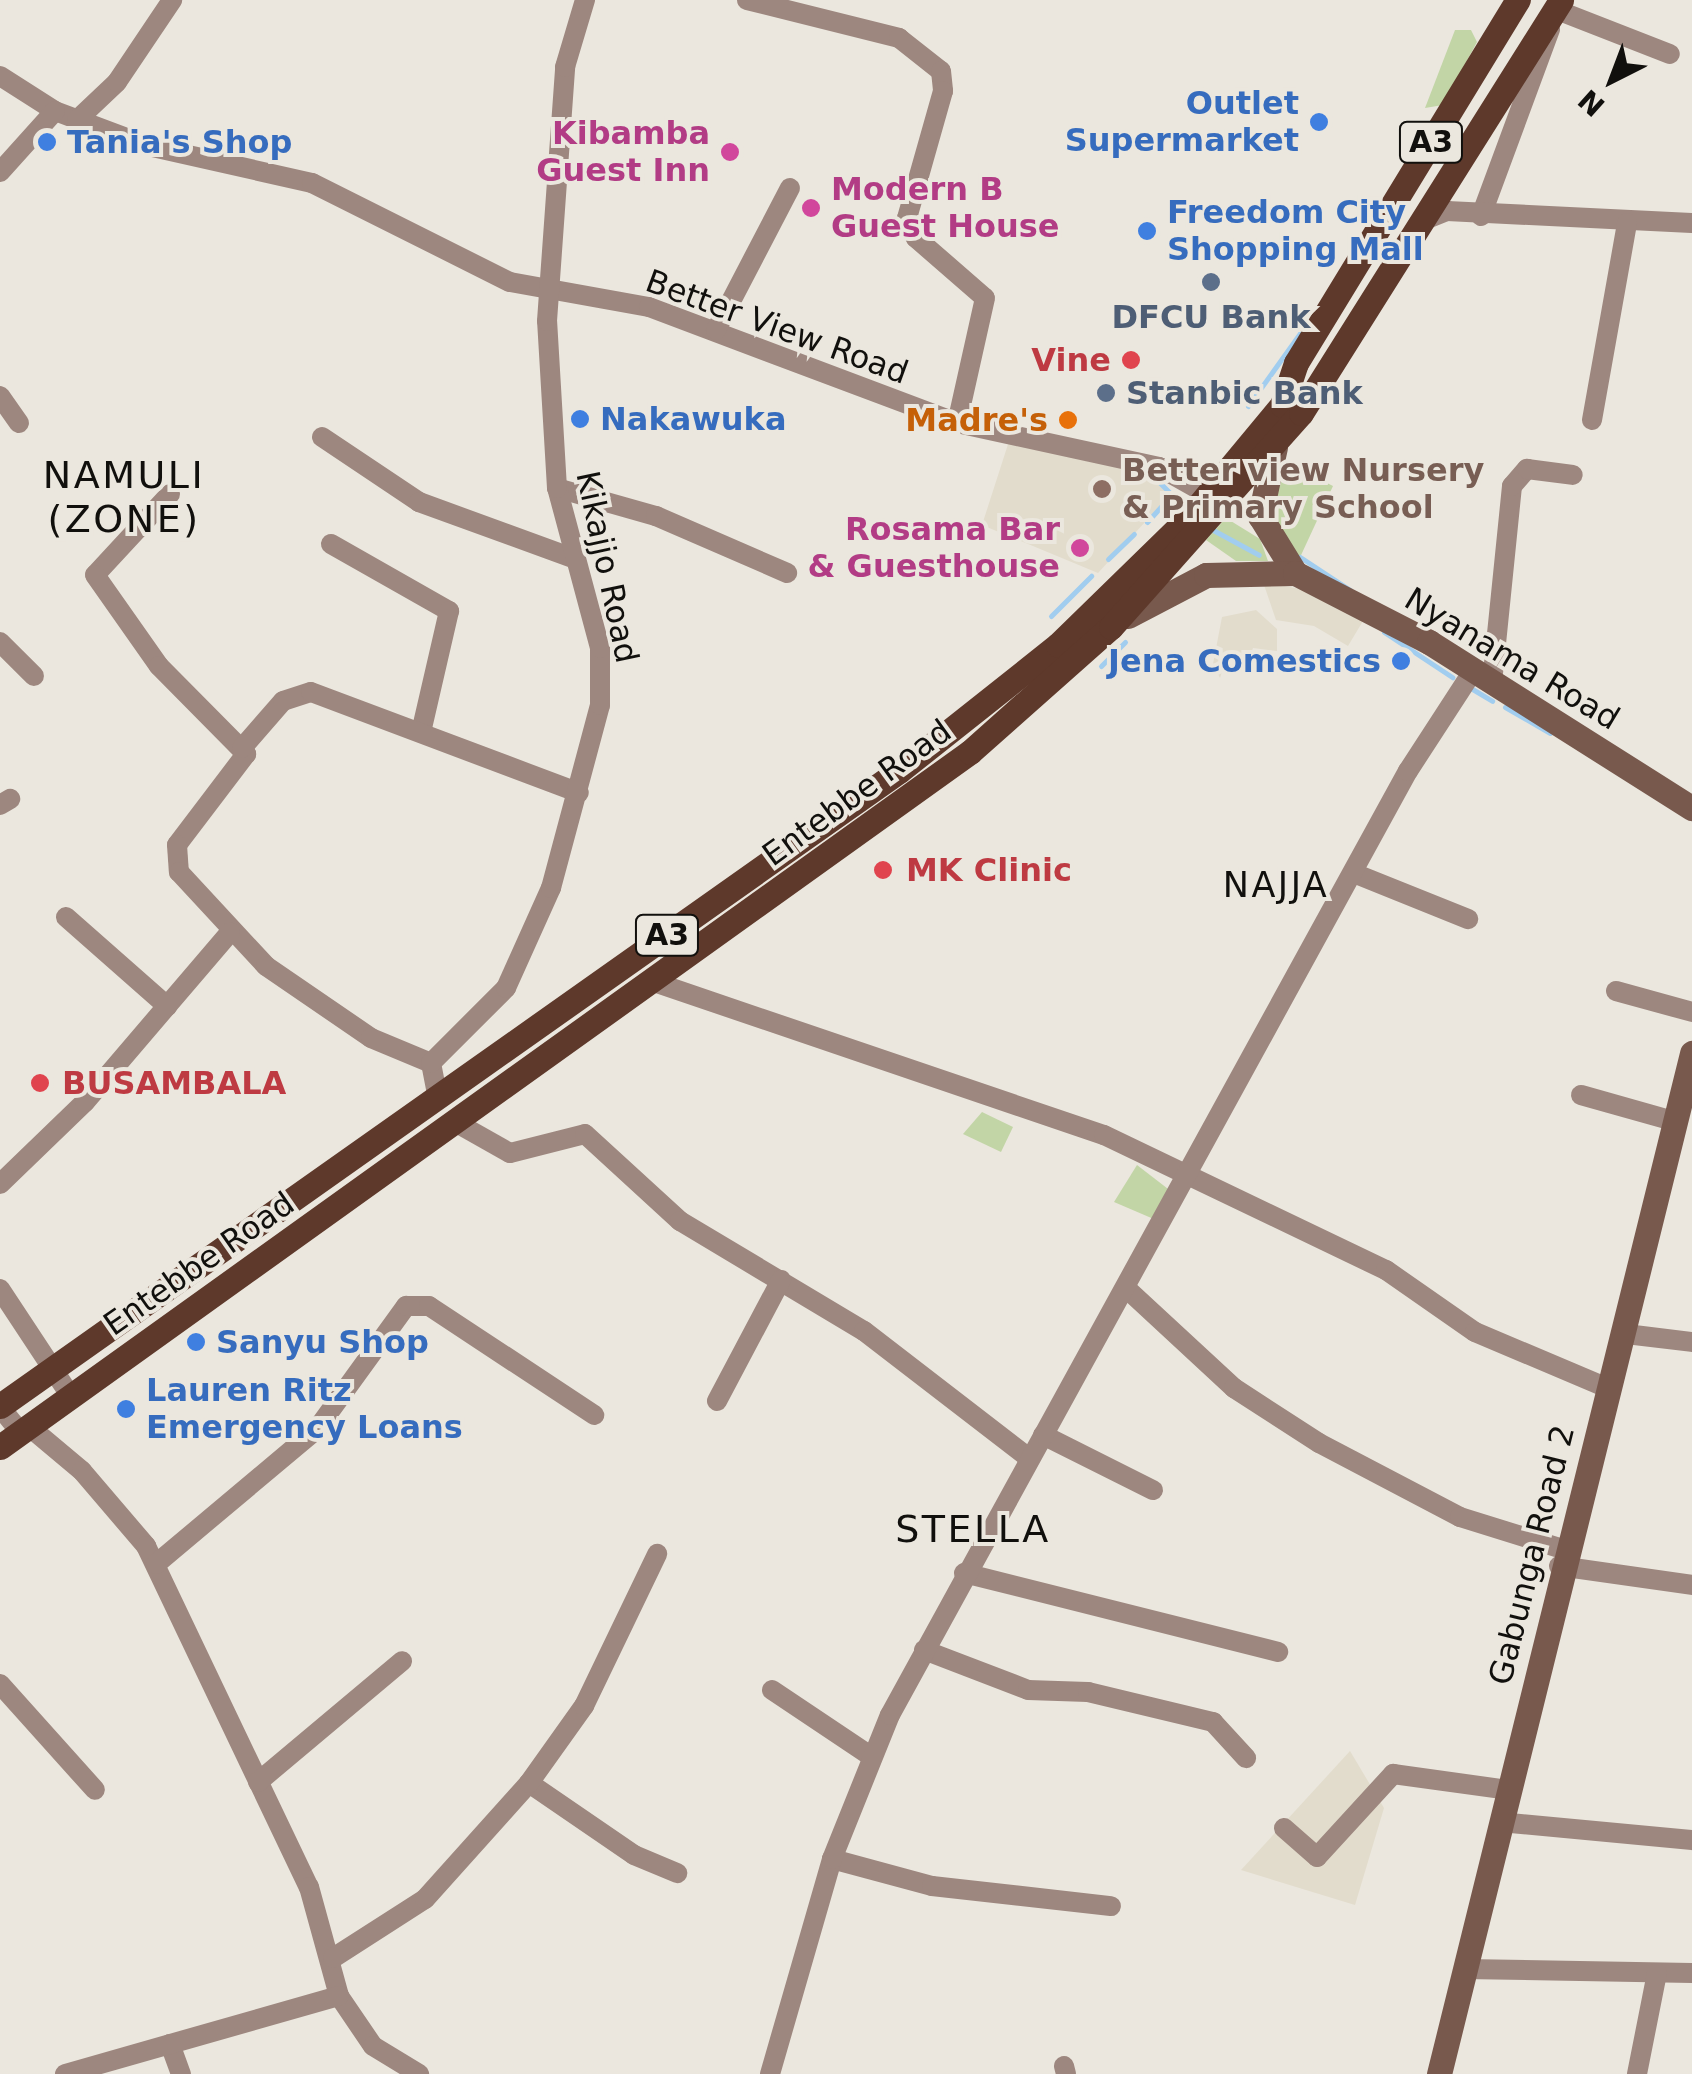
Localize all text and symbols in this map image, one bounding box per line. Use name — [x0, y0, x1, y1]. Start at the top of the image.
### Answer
north arrow — [1562, 30, 1662, 130]
text: N — [1572, 83, 1611, 123]
place label: Outlet Supermarket — [1065, 85, 1299, 160]
marker: Outlet Supermarket — [1308, 111, 1330, 133]
place label: Kibamba Guest Inn — [536, 115, 710, 190]
road number: A3 — [1398, 117, 1464, 167]
place label: Tania's Shop — [67, 123, 292, 161]
marker: Tania's Shop — [36, 131, 58, 153]
marker: Kibamba Guest Inn — [719, 141, 741, 163]
place label: Modern B Guest House — [831, 171, 1060, 246]
place label: Freedom City Shopping Mall — [1167, 194, 1424, 269]
marker: Modern B Guest House — [800, 197, 822, 219]
marker: Freedom City Shopping Mall — [1136, 220, 1158, 242]
street label: Better View Road — [641, 262, 913, 392]
marker: DFCU Bank — [1200, 271, 1222, 293]
place label: DFCU Bank — [1111, 298, 1311, 336]
place label: Vine — [1031, 341, 1111, 379]
marker: Vine — [1120, 349, 1142, 371]
place label: Stanbic Bank — [1126, 374, 1363, 412]
marker: Stanbic Bank — [1095, 382, 1117, 404]
place label: Nakawuka — [600, 400, 786, 438]
place label: Madre's — [905, 401, 1048, 439]
marker: Nakawuka — [569, 408, 591, 430]
marker: Madre's — [1057, 409, 1079, 431]
place label: Better view Nursery & Primary School — [1122, 452, 1484, 527]
district label: NAMULI (ZONE) — [43, 453, 205, 542]
street label: Kikajjo Road — [568, 468, 646, 666]
marker: Better view Nursery & Primary School — [1091, 478, 1113, 500]
place label: Rosama Bar & Guesthouse — [808, 511, 1060, 586]
marker: Rosama Bar & Guesthouse — [1069, 537, 1091, 559]
street label: Nyanama Road — [1398, 580, 1626, 738]
place label: Jena Comestics — [1108, 642, 1381, 680]
marker: Jena Comestics — [1390, 650, 1412, 672]
street label: Entebbe Road — [755, 712, 959, 874]
place label: MK Clinic — [906, 851, 1072, 889]
marker: MK Clinic — [870, 857, 896, 883]
district label: NAJJA — [1223, 864, 1329, 906]
road number: A3 — [634, 910, 700, 960]
place label: BUSAMBALA — [62, 1064, 286, 1102]
marker: BUSAMBALA — [27, 1070, 53, 1096]
street label: Entebbe Road — [96, 1184, 302, 1344]
place label: Sanyu Shop — [216, 1323, 429, 1361]
marker: Sanyu Shop — [185, 1331, 207, 1353]
place label: Lauren Ritz Emergency Loans — [146, 1372, 463, 1447]
marker: Lauren Ritz Emergency Loans — [115, 1398, 137, 1420]
street label: Gabunga Road 2 — [1481, 1421, 1583, 1689]
district label: STELLA — [895, 1507, 1051, 1553]

